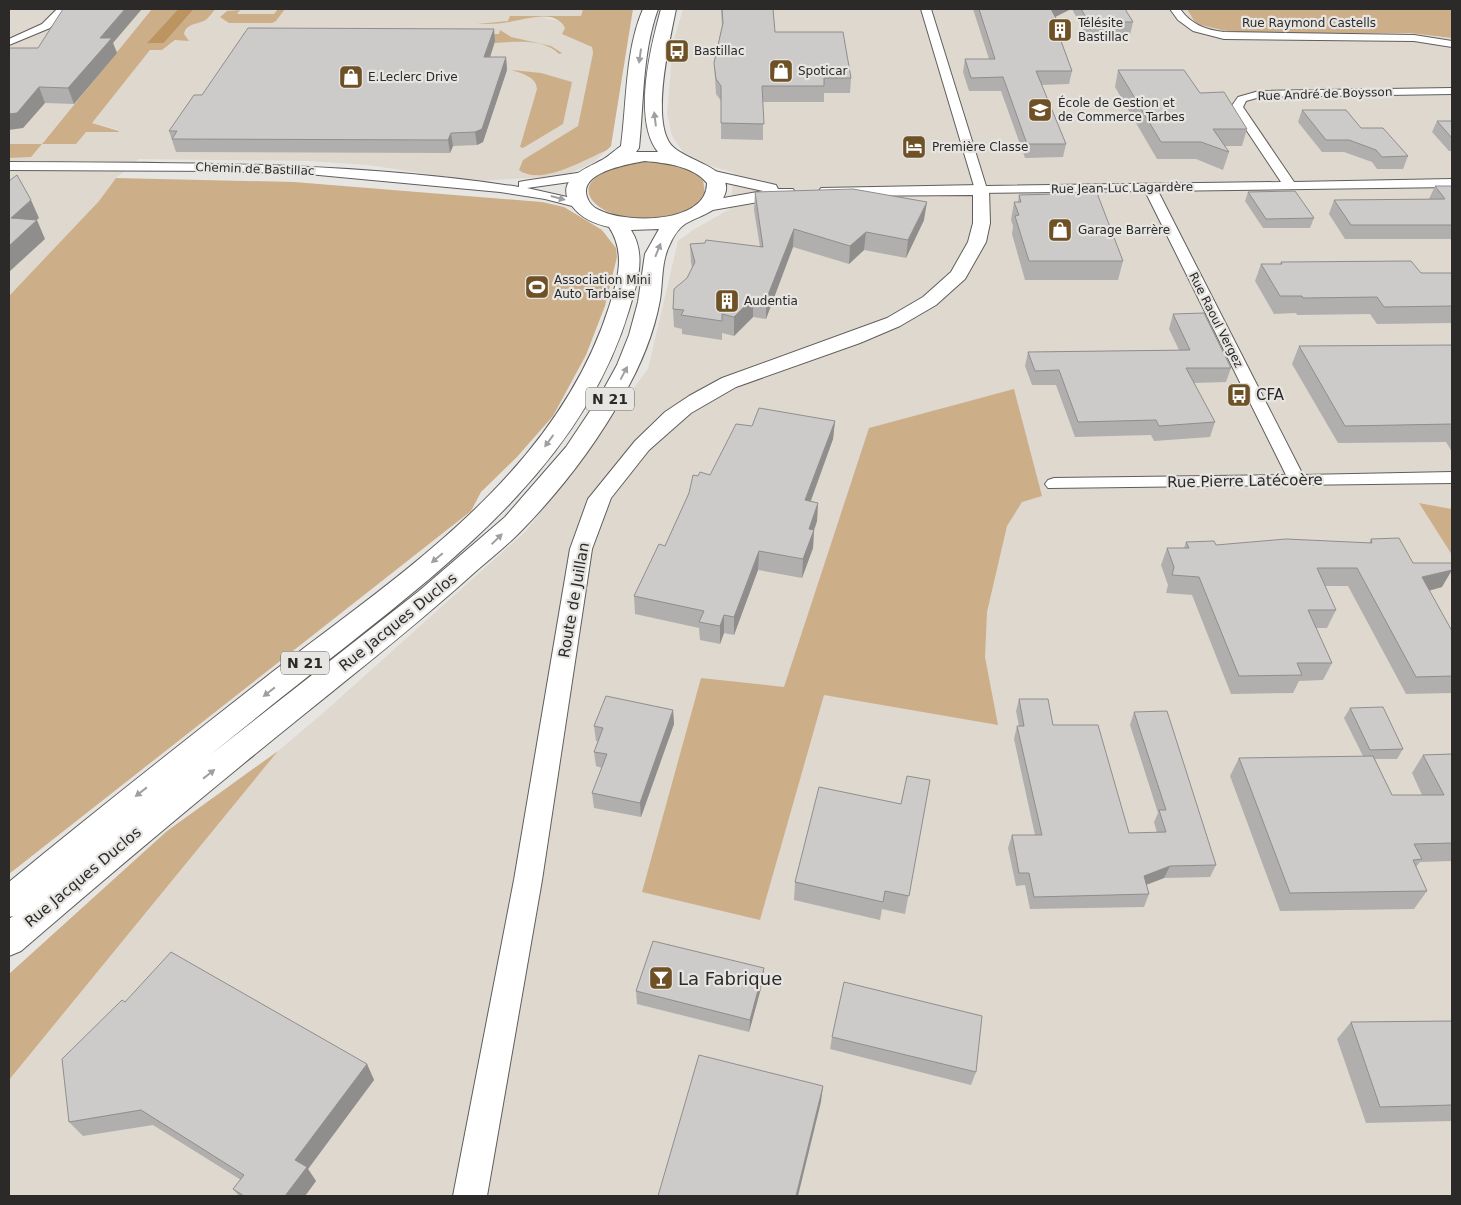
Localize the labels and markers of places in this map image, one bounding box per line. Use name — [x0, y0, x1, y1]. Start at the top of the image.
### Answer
place label: Télésite Bastillac — [1077, 16, 1129, 44]
building icon: Télésite Bastillac — [1047, 17, 1073, 43]
bus stop icon: Bastillac — [664, 38, 690, 64]
place label: Bastillac — [694, 44, 745, 58]
shop icon: Spoticar — [768, 58, 794, 84]
shop icon: E.Leclerc Drive — [338, 64, 364, 90]
place label: Spoticar — [798, 64, 848, 78]
place label: E.Leclerc Drive — [368, 70, 458, 84]
place label: École de Gestion et de Commerce Tarbes — [1058, 95, 1185, 124]
school or university icon: École de Gestion et de Commerce Tarbes — [1027, 97, 1053, 123]
hotel icon: Première Classe — [901, 134, 927, 160]
place label: Première Classe — [932, 140, 1028, 154]
shop icon: Garage Barrère — [1047, 217, 1073, 243]
place label: Garage Barrère — [1078, 223, 1170, 237]
place label: Association Mini Auto Tarbaise — [554, 273, 651, 301]
sports icon: Association Mini Auto Tarbaise — [524, 274, 550, 300]
building icon: Audentia — [714, 288, 740, 314]
place label: Audentia — [744, 294, 798, 308]
bus stop icon: CFA — [1226, 382, 1252, 408]
place label: CFA — [1256, 386, 1285, 404]
bar icon: La Fabrique — [648, 965, 674, 991]
place label: La Fabrique — [678, 968, 782, 989]

